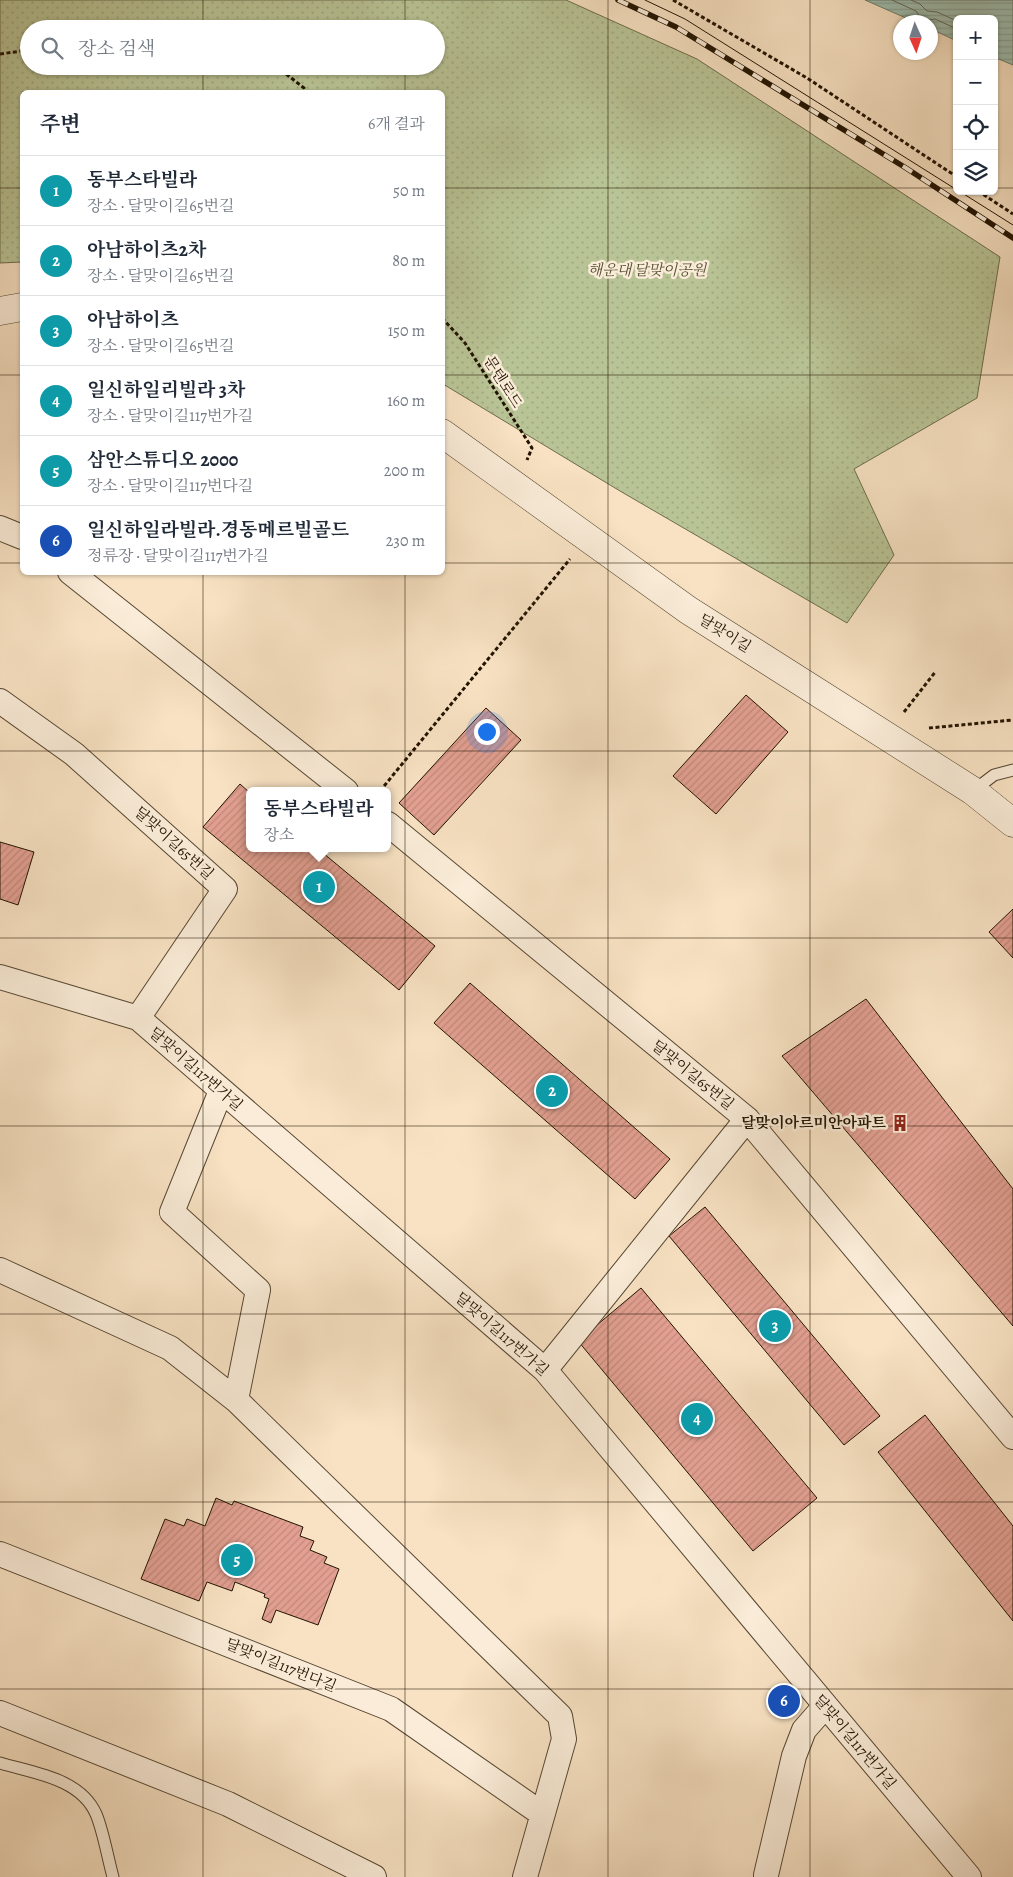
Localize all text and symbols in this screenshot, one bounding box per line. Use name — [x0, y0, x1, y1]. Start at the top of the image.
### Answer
north arrow — [893, 15, 938, 60]
map controls — [953, 15, 998, 195]
button: + — [953, 15, 998, 60]
search box — [20, 20, 445, 75]
icon: search — [38, 34, 66, 62]
text: 장소 검색 — [78, 36, 155, 62]
button: − — [953, 60, 998, 105]
button: locate — [953, 105, 998, 150]
text: 주변 — [40, 110, 81, 138]
text: 6개 결과 — [368, 113, 425, 135]
button: layers — [953, 150, 998, 195]
text: 동부스타빌라 — [87, 167, 197, 193]
text: 1 — [53, 180, 59, 202]
text: 50 m — [393, 180, 425, 202]
text: 장소 · 달맞이길65번길 — [87, 195, 234, 217]
text: 아남하이츠2차 — [87, 237, 206, 263]
text: 2 — [52, 250, 60, 272]
text: 80 m — [392, 250, 425, 272]
park label: 해운대 달맞이공원 — [588, 260, 708, 280]
text: 장소 · 달맞이길65번길 — [87, 265, 234, 287]
text: 아남하이츠 — [87, 307, 179, 333]
text: 3 — [53, 320, 59, 342]
text: 150 m — [388, 320, 425, 342]
text: 장소 · 달맞이길65번길 — [87, 335, 234, 357]
street label: 문텐로드 — [479, 352, 527, 412]
text: 일신하일리빌라 3차 — [87, 377, 245, 403]
text: 4 — [52, 390, 60, 412]
text: 160 m — [387, 390, 425, 412]
text: 장소 · 달맞이길117번가길 — [87, 405, 253, 427]
text: 삼안스튜디오 2000 — [87, 447, 238, 473]
text: 5 — [53, 460, 59, 482]
text: 200 m — [384, 460, 425, 482]
text: 장소 · 달맞이길117번다길 — [87, 475, 253, 497]
text: 일신하일라빌라.경동메르빌골드 — [87, 517, 349, 543]
text: 6 — [52, 530, 60, 552]
text: 230 m — [386, 530, 425, 552]
text: 정류장 · 달맞이길117번가길 — [87, 545, 269, 567]
street label: 달맞이길 — [695, 609, 755, 657]
your location — [474, 719, 500, 745]
popup — [246, 787, 391, 852]
text: 동부스타빌라 — [263, 796, 374, 822]
street label: 달맞이길65번길 — [130, 802, 218, 884]
text: 장소 — [263, 824, 294, 846]
pin: 1 — [303, 868, 335, 906]
street label: 달맞이길117번가길 — [145, 1023, 247, 1115]
street label: 달맞이길65번길 — [648, 1036, 738, 1114]
pin: 2 — [536, 1072, 568, 1110]
place label: 달맞이아르미안아파트 — [741, 1113, 887, 1133]
building icon: 달맞이아르미안아파트 — [890, 1113, 910, 1133]
street label: 달맞이길117번가길 — [451, 1288, 553, 1380]
pin: 3 — [759, 1307, 791, 1345]
pin: 4 — [681, 1400, 713, 1438]
pin: 5 — [221, 1541, 253, 1579]
street label: 달맞이길117번다길 — [223, 1634, 339, 1696]
pin: 6 — [768, 1682, 800, 1720]
street label: 달맞이길117번가길 — [809, 1690, 901, 1794]

